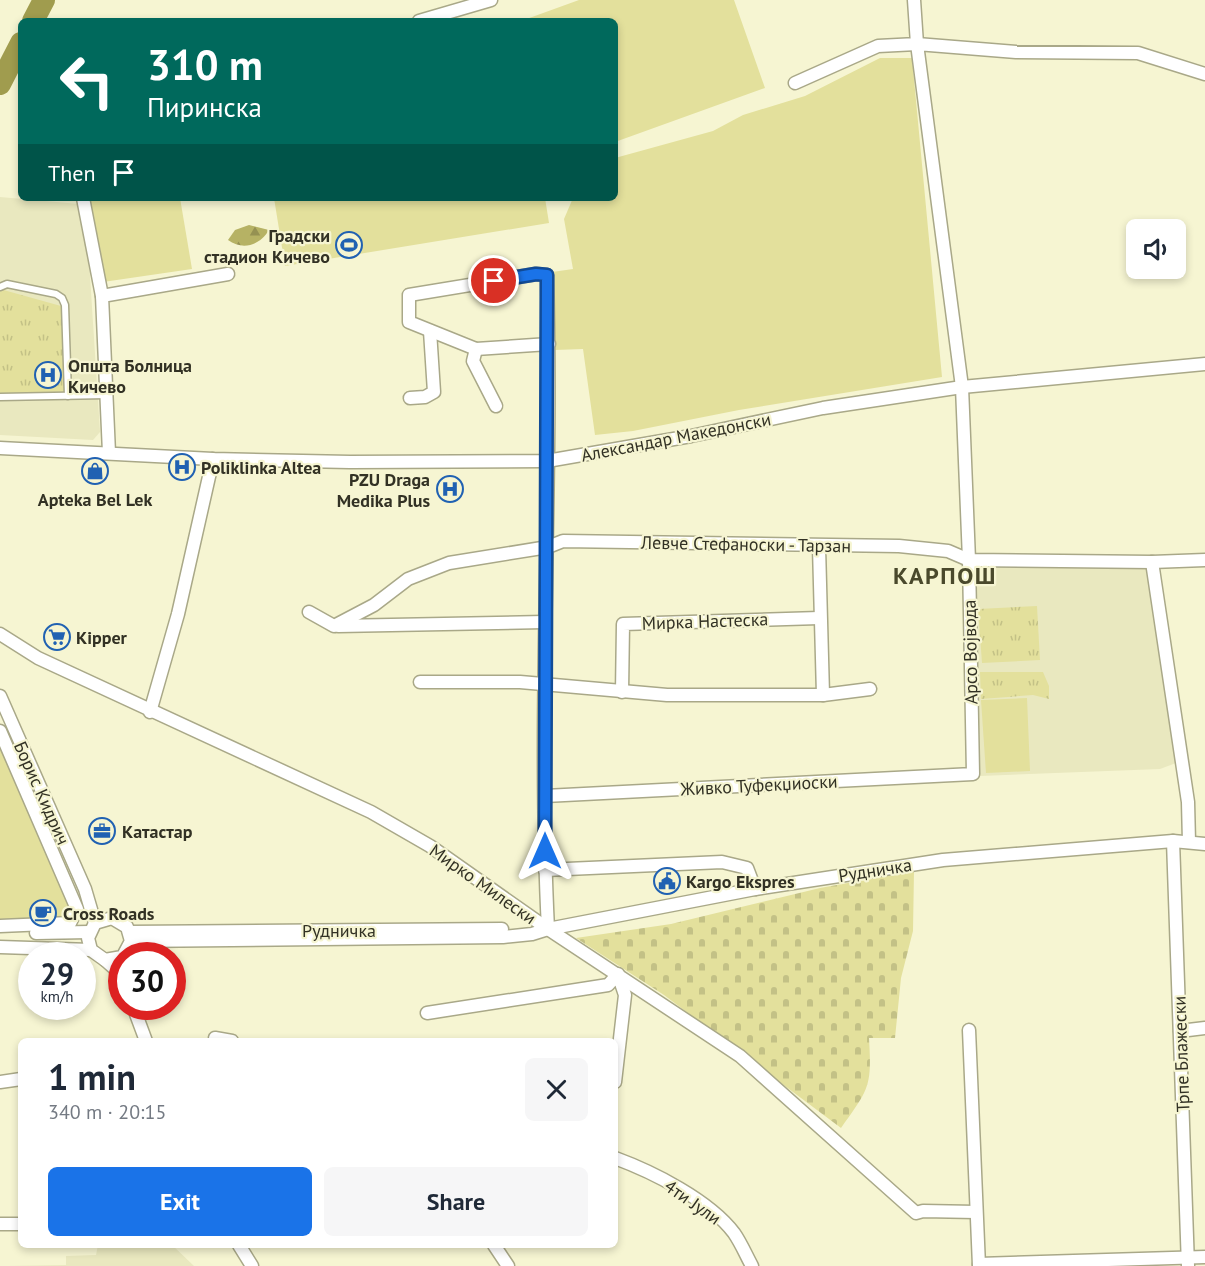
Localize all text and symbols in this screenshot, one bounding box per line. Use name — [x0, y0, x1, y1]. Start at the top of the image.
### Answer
text: 310 m — [147, 37, 263, 92]
icon: left — [48, 42, 126, 120]
text: Пиринска — [147, 90, 262, 124]
icon: arrive — [107, 156, 140, 189]
text: Then — [48, 159, 95, 187]
map controls — [1126, 219, 1186, 279]
button: sound — [1126, 219, 1186, 279]
place label: Градски стадион Кичево — [204, 224, 330, 268]
sports icon: Градски стадион Кичево — [334, 230, 364, 260]
pin — [468, 255, 519, 306]
icon: arrive — [477, 264, 510, 297]
place label: Општа Болница Кичево — [68, 354, 192, 398]
hospital icon: Општа Болница Кичево — [33, 360, 63, 390]
street label: Александар Македонски — [579, 407, 773, 467]
hospital icon: Poliklinka Altea — [167, 452, 197, 482]
shop icon: Apteka Bel Lek — [80, 456, 110, 486]
place label: Poliklinka Altea — [201, 456, 321, 479]
place label: PZU Draga Medika Plus — [337, 468, 430, 512]
hospital icon: PZU Draga Medika Plus — [435, 474, 465, 504]
place label: Apteka Bel Lek — [38, 488, 152, 511]
street label: Левче Стефаноски - Тарзан — [640, 531, 851, 557]
district label: КАРПОШ — [893, 560, 997, 591]
street label: Арсо Војвода — [958, 600, 982, 704]
street label: Мирка Настеска — [641, 607, 769, 635]
supermarket icon: Kipper — [42, 622, 72, 652]
place label: Kipper — [76, 626, 128, 649]
street label: Борис Кидрич — [9, 738, 75, 848]
street label: Живко Туфекџиоски — [679, 769, 838, 801]
office icon: Катастар — [87, 816, 117, 846]
position arrow — [513, 819, 577, 883]
place label: Катастар — [122, 820, 193, 843]
street label: Мирко Милески — [425, 839, 541, 929]
street label: Рудничка — [837, 853, 913, 887]
public building icon: Kargo Ekspres — [652, 866, 682, 896]
place label: Kargo Ekspres — [686, 870, 795, 893]
cafe icon: Cross Roads — [28, 898, 58, 928]
place label: Cross Roads — [63, 902, 155, 925]
street label: Рудничка — [302, 919, 376, 942]
speed limit sign: 30 — [108, 942, 186, 1020]
text: 29 — [40, 954, 74, 993]
text: km/h — [41, 987, 73, 1006]
street label: Трпе Блажески — [1167, 995, 1195, 1113]
text: 1 min — [48, 1053, 136, 1100]
button: close — [525, 1058, 588, 1121]
text: 340 m · 20:15 — [48, 1099, 166, 1125]
button: Exit — [48, 1167, 312, 1236]
button: Share — [324, 1167, 588, 1236]
street label: 4ти Јули — [660, 1174, 726, 1230]

